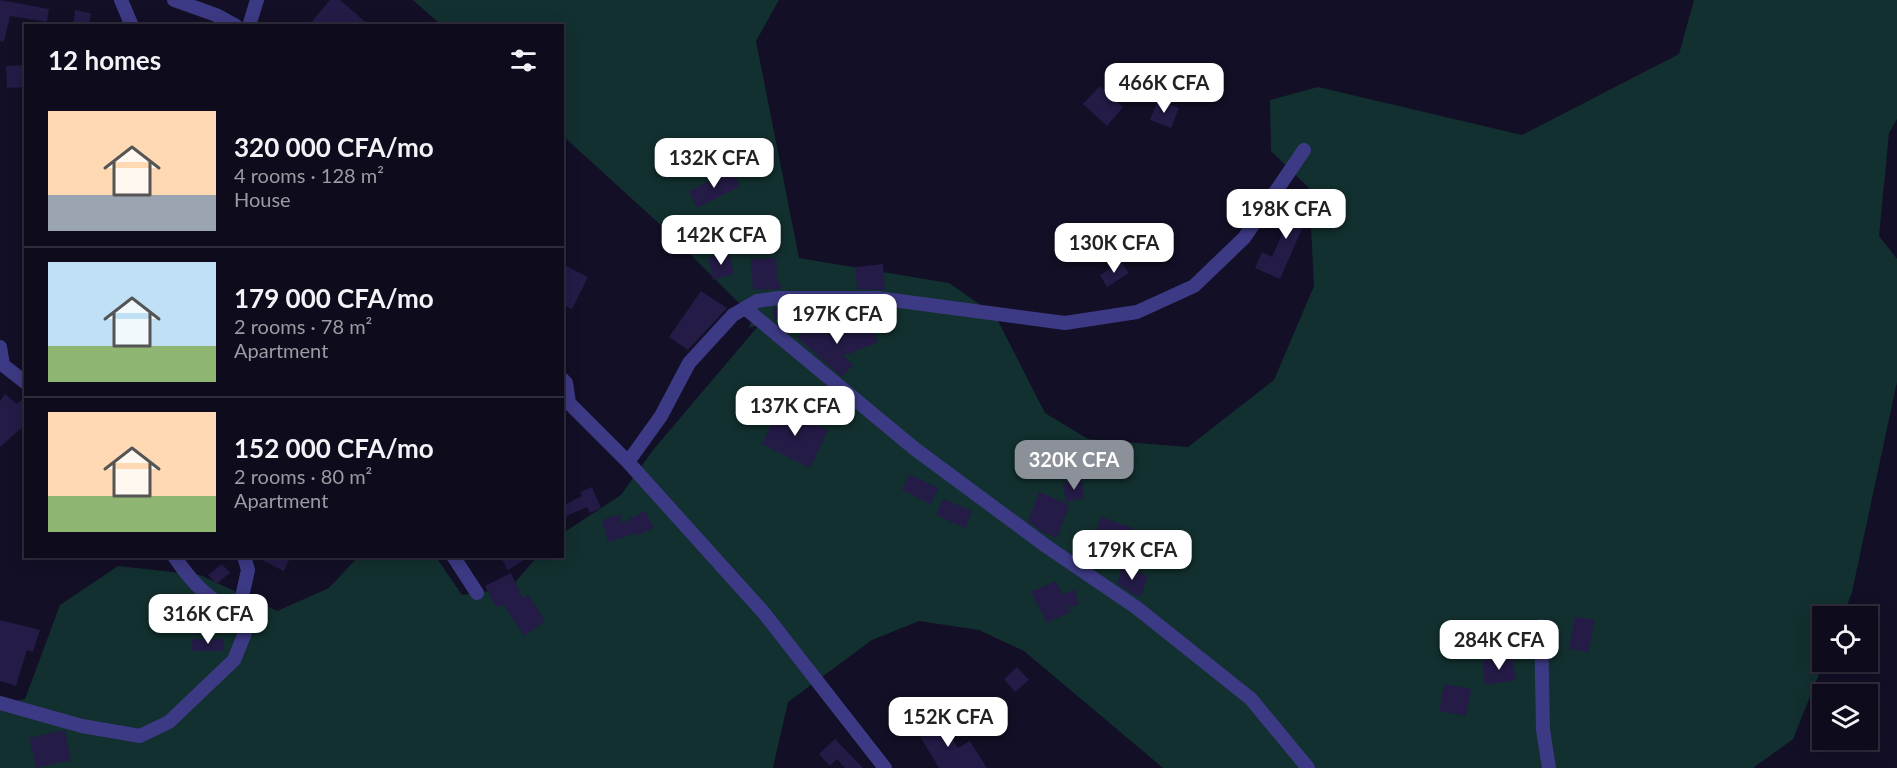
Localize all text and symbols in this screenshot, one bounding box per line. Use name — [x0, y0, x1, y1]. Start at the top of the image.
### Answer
text: 12 homes — [48, 44, 161, 76]
icon: filters — [507, 44, 540, 77]
pin: 466K CFA — [1102, 63, 1226, 114]
text: 466K CFA — [1119, 70, 1209, 94]
text: 320 000 CFA/mo — [234, 131, 434, 163]
icon: home — [96, 135, 168, 207]
pin: 132K CFA — [652, 138, 776, 189]
text: 132K CFA — [669, 145, 759, 169]
text: 4 rooms · 128 m² — [234, 163, 384, 187]
text: House — [234, 187, 291, 211]
pin: 198K CFA — [1224, 189, 1348, 240]
text: 198K CFA — [1241, 196, 1331, 220]
pin: 142K CFA — [659, 215, 783, 266]
text: 142K CFA — [676, 222, 766, 246]
pin: 130K CFA — [1052, 223, 1176, 274]
text: 130K CFA — [1069, 230, 1159, 254]
text: 179 000 CFA/mo — [234, 282, 434, 314]
icon: home — [96, 286, 168, 358]
pin: 197K CFA — [775, 294, 899, 345]
text: 197K CFA — [792, 301, 882, 325]
text: 2 rooms · 78 m² — [234, 314, 372, 338]
text: Apartment — [234, 338, 328, 362]
pin: 137K CFA — [733, 386, 857, 437]
text: 137K CFA — [750, 393, 840, 417]
text: 152 000 CFA/mo — [234, 432, 434, 464]
icon: home — [96, 436, 168, 508]
pin: 320K CFA — [1012, 440, 1136, 491]
text: 320K CFA — [1029, 447, 1119, 471]
text: 2 rooms · 80 m² — [234, 464, 372, 488]
text: Apartment — [234, 488, 328, 512]
pin: 179K CFA — [1070, 530, 1194, 581]
text: 179K CFA — [1087, 537, 1177, 561]
pin: 316K CFA — [146, 594, 270, 645]
text: 316K CFA — [163, 601, 253, 625]
map controls — [1812, 606, 1878, 750]
button: locate — [1812, 606, 1878, 672]
pin: 284K CFA — [1437, 620, 1561, 671]
text: 284K CFA — [1454, 627, 1544, 651]
button: layers — [1812, 684, 1878, 750]
pin: 152K CFA — [886, 697, 1010, 748]
text: 152K CFA — [903, 704, 993, 728]

